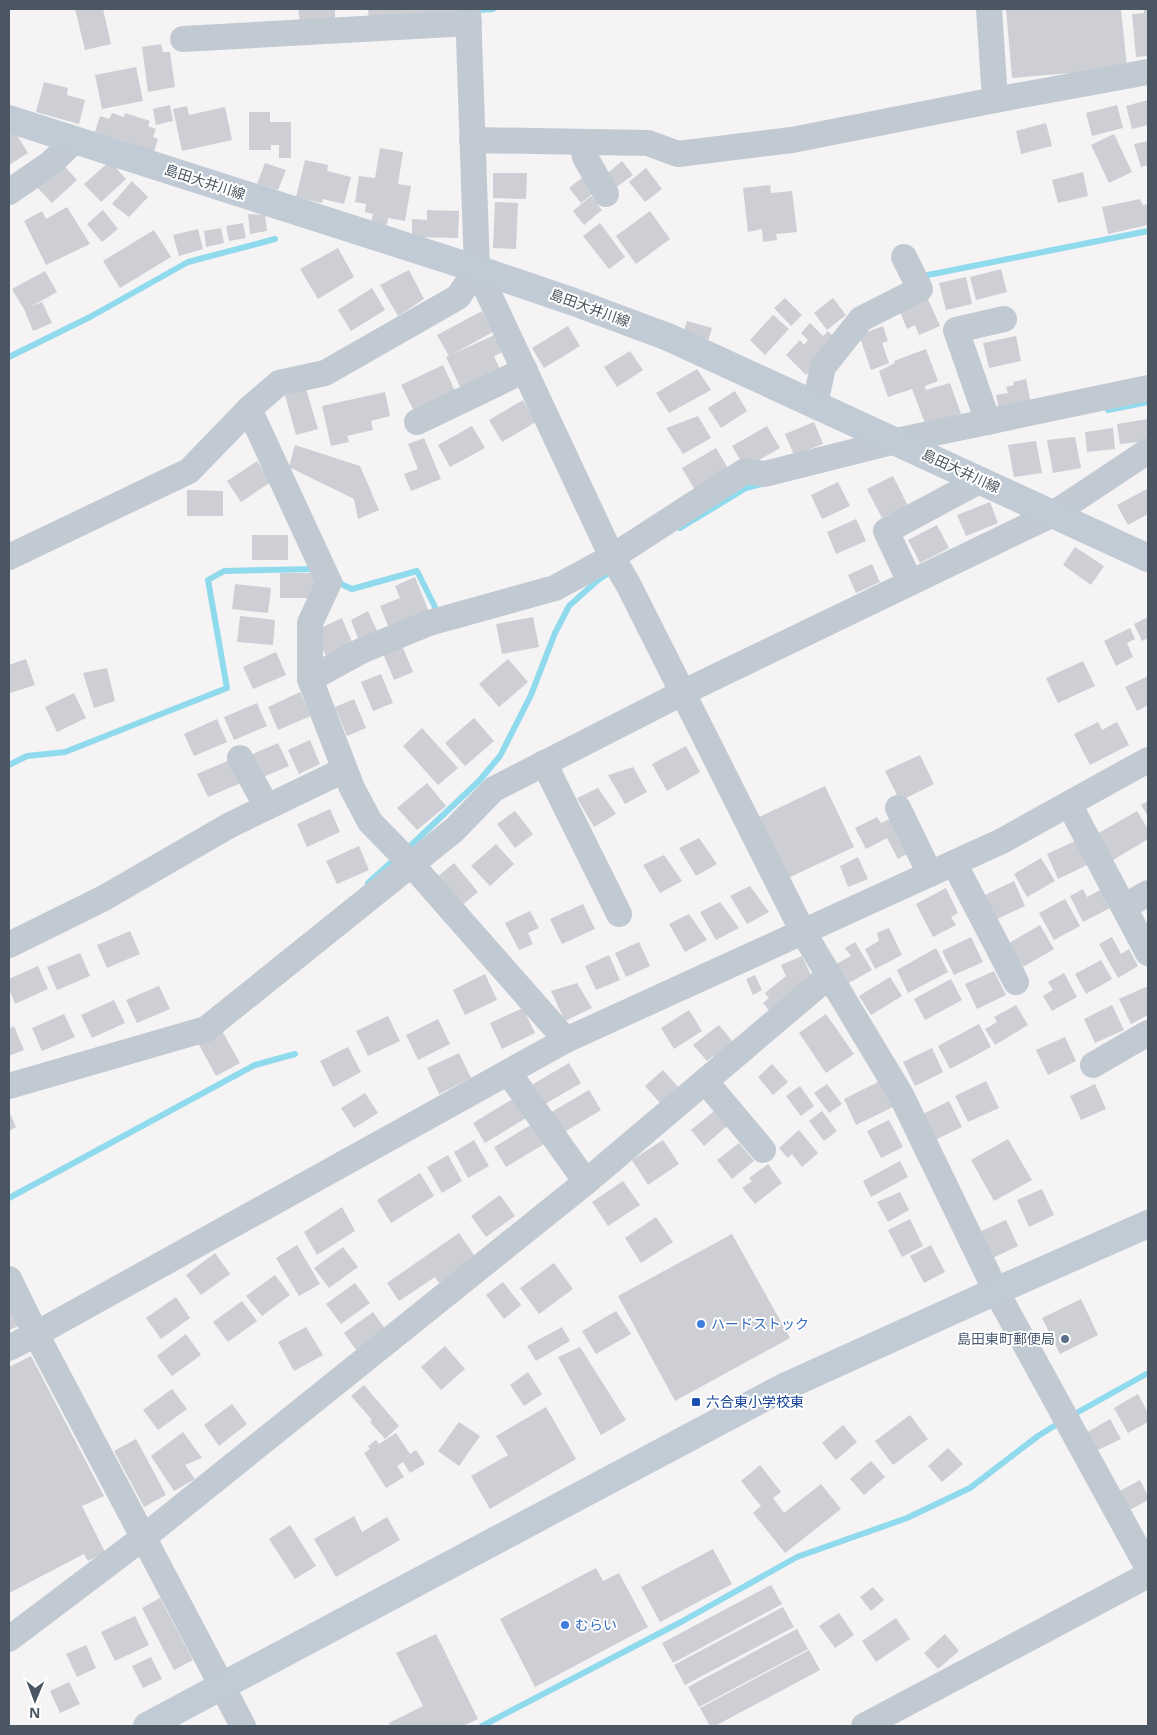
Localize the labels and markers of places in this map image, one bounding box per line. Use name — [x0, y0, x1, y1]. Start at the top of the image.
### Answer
place label: ハードストック — [711, 1314, 809, 1333]
marker: ハードストック — [695, 1318, 707, 1330]
place label: 島田東町郵便局 — [957, 1329, 1055, 1348]
marker: 島田東町郵便局 — [1059, 1333, 1071, 1345]
place label: 六合東小学校東 — [706, 1392, 804, 1411]
marker: 六合東小学校東 — [690, 1396, 702, 1408]
place label: むらい — [575, 1615, 617, 1634]
marker: むらい — [559, 1619, 571, 1631]

